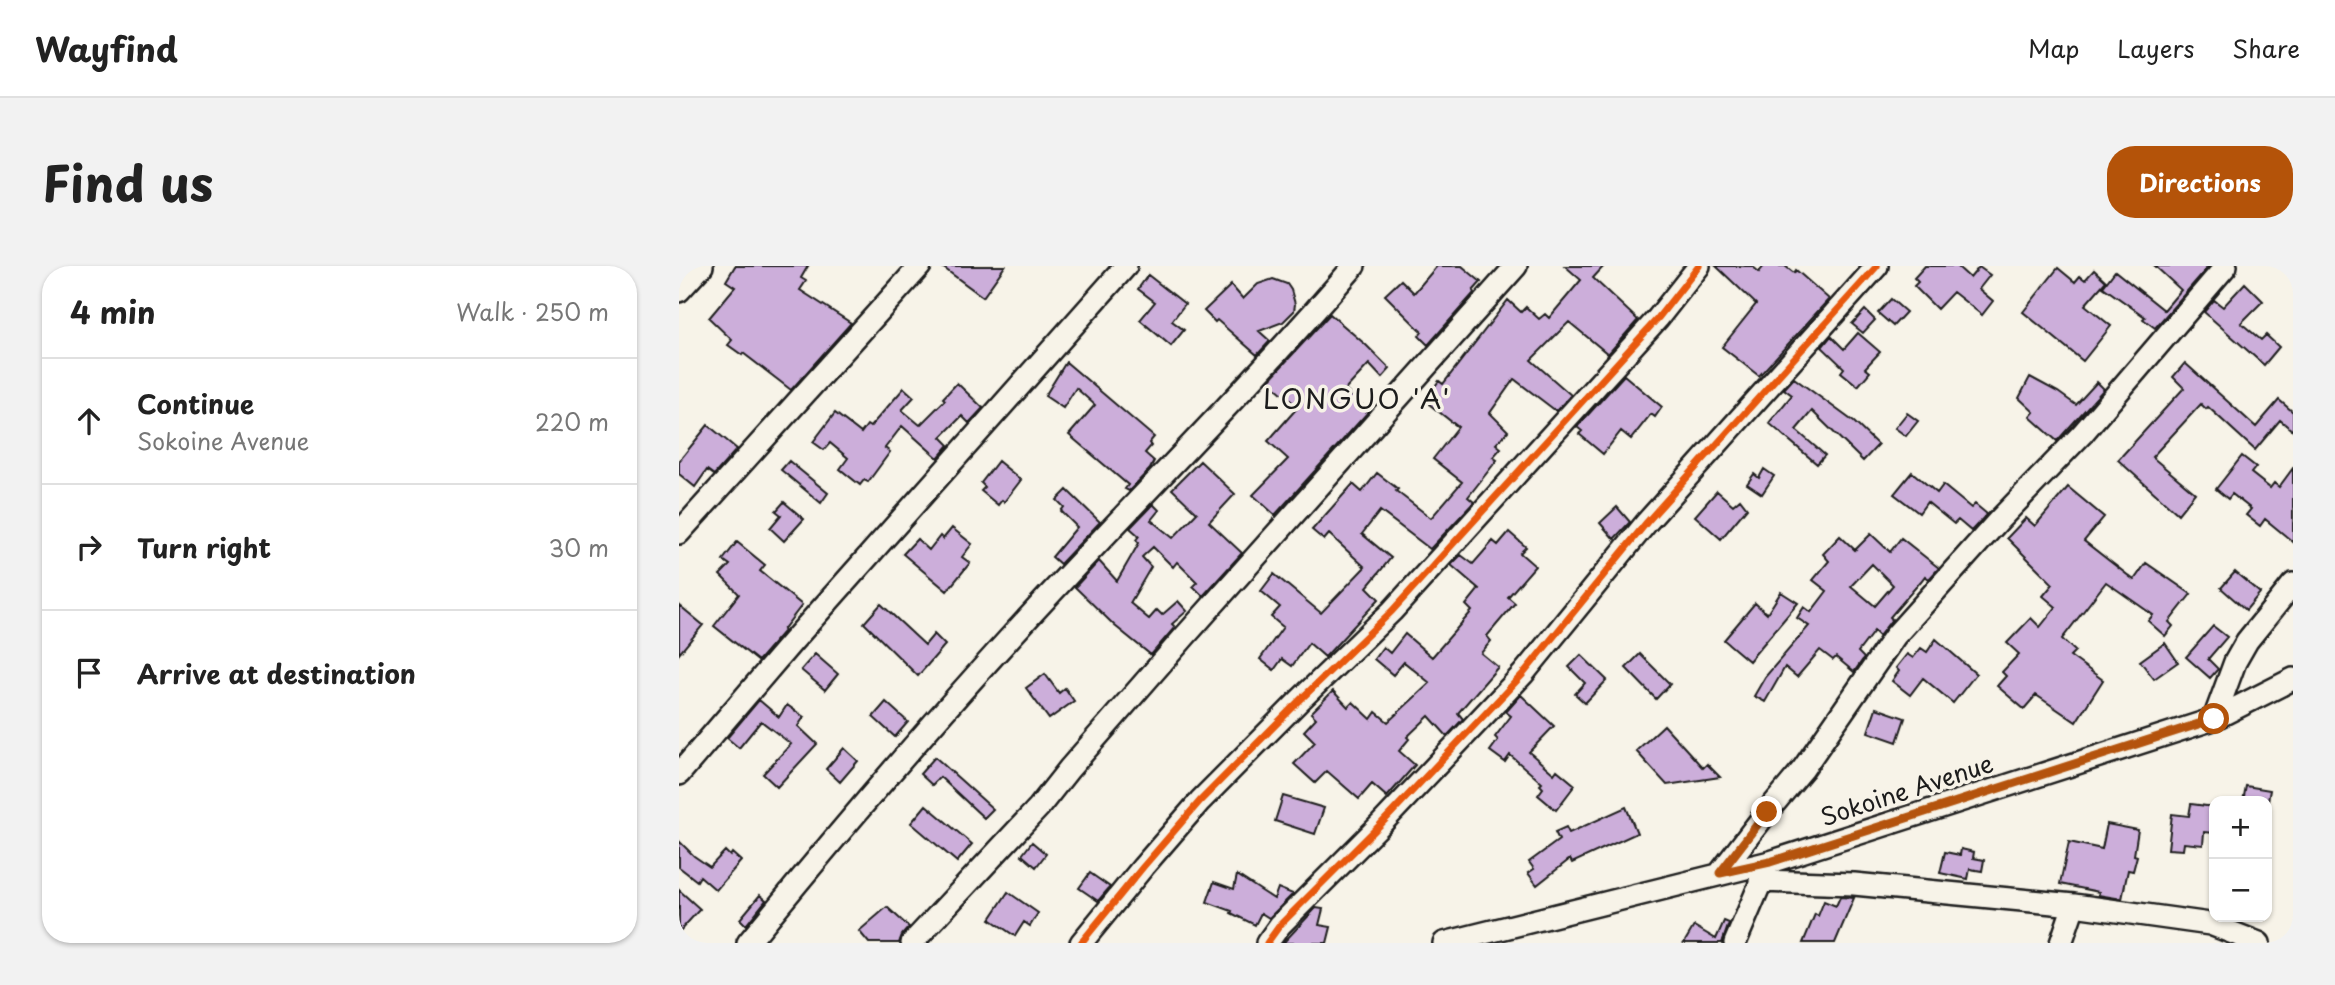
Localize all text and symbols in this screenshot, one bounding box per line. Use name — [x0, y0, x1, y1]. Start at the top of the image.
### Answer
text: Wayfind — [35, 23, 178, 73]
text: Map — [2028, 30, 2079, 66]
text: Layers — [2117, 30, 2194, 66]
text: Share — [2232, 30, 2300, 66]
text: Find us — [42, 145, 213, 219]
button: Directions — [2107, 146, 2293, 218]
text: 4 min — [70, 289, 156, 334]
text: Walk · 250 m — [456, 294, 609, 329]
district label: LONGUO 'A' — [1263, 376, 1451, 419]
text: Continue — [137, 384, 254, 423]
icon: ahead — [70, 402, 108, 440]
text: 220 m — [535, 404, 609, 439]
text: Sokoine Avenue — [137, 423, 309, 458]
icon: right — [70, 528, 108, 566]
text: Turn right — [137, 528, 271, 567]
text: 30 m — [548, 530, 609, 565]
icon: arrive — [70, 654, 108, 692]
text: Arrive at destination — [137, 654, 416, 693]
route start — [2198, 703, 2229, 734]
street label: Sokoine Avenue — [1815, 744, 1997, 834]
route end — [1751, 796, 1782, 827]
map controls — [2209, 796, 2272, 922]
button: + — [2209, 796, 2272, 859]
button: − — [2209, 859, 2272, 922]

